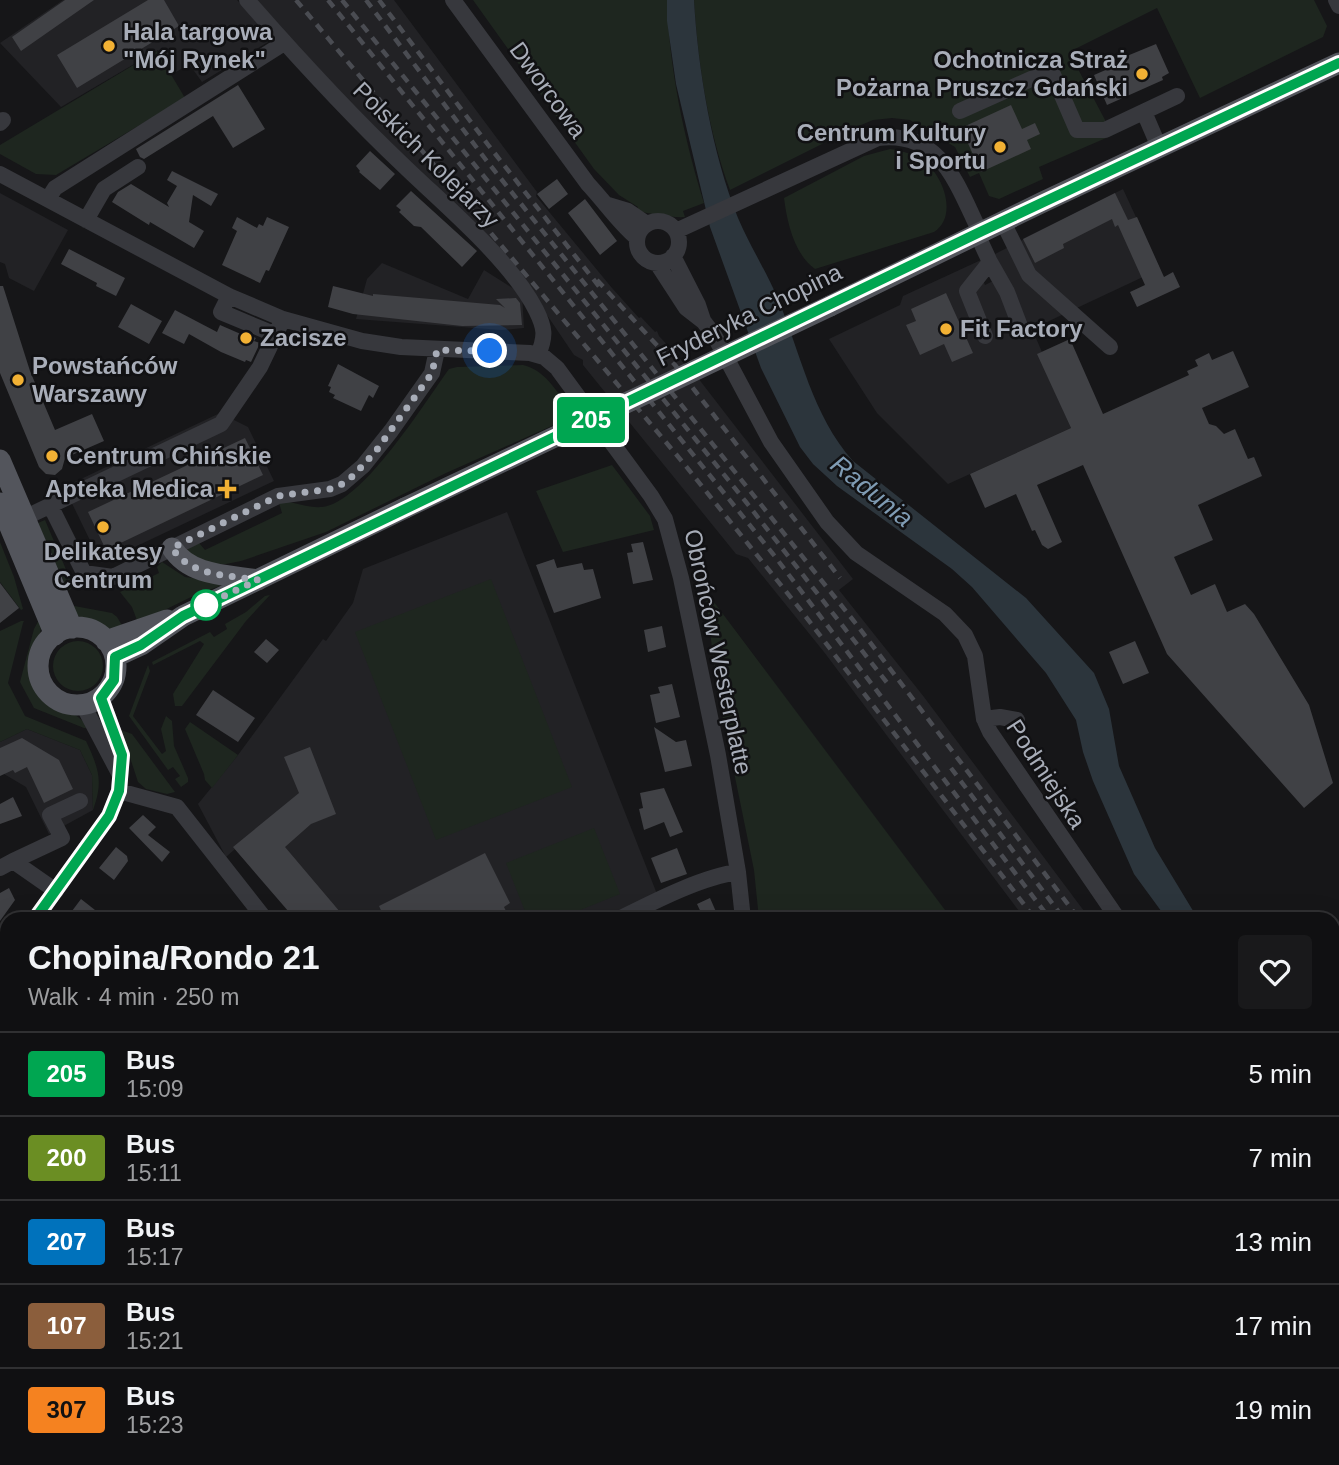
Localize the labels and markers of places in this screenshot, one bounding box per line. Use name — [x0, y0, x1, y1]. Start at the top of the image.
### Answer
place label: Hala targowa "Mój Rynek" — [123, 18, 273, 73]
marker: Hala targowa "Mój Rynek" — [101, 38, 117, 54]
place label: Ochotnicza Straż Pożarna Pruszcz Gdański — [836, 46, 1128, 101]
marker: Ochotnicza Straż Pożarna Pruszcz Gdański — [1134, 66, 1150, 82]
place label: Centrum Kultury i Sportu — [797, 119, 987, 174]
marker: Centrum Kultury i Sportu — [992, 139, 1008, 155]
place label: Fit Factory — [960, 315, 1083, 342]
marker: Fit Factory — [938, 321, 954, 337]
place label: Zacisze — [260, 324, 347, 351]
marker: Zacisze — [238, 330, 254, 346]
place label: Powstańców Warszawy — [32, 352, 178, 407]
marker: Powstańców Warszawy — [10, 372, 26, 388]
place label: Centrum Chińskie — [66, 442, 271, 469]
marker: Centrum Chińskie — [44, 448, 60, 464]
place label: Apteka Medica — [45, 475, 214, 502]
marker: Apteka Medica — [219, 481, 235, 497]
marker: Delikatesy Centrum — [95, 519, 111, 535]
place label: Delikatesy Centrum — [44, 538, 163, 593]
unlabelled marker — [191, 590, 221, 620]

